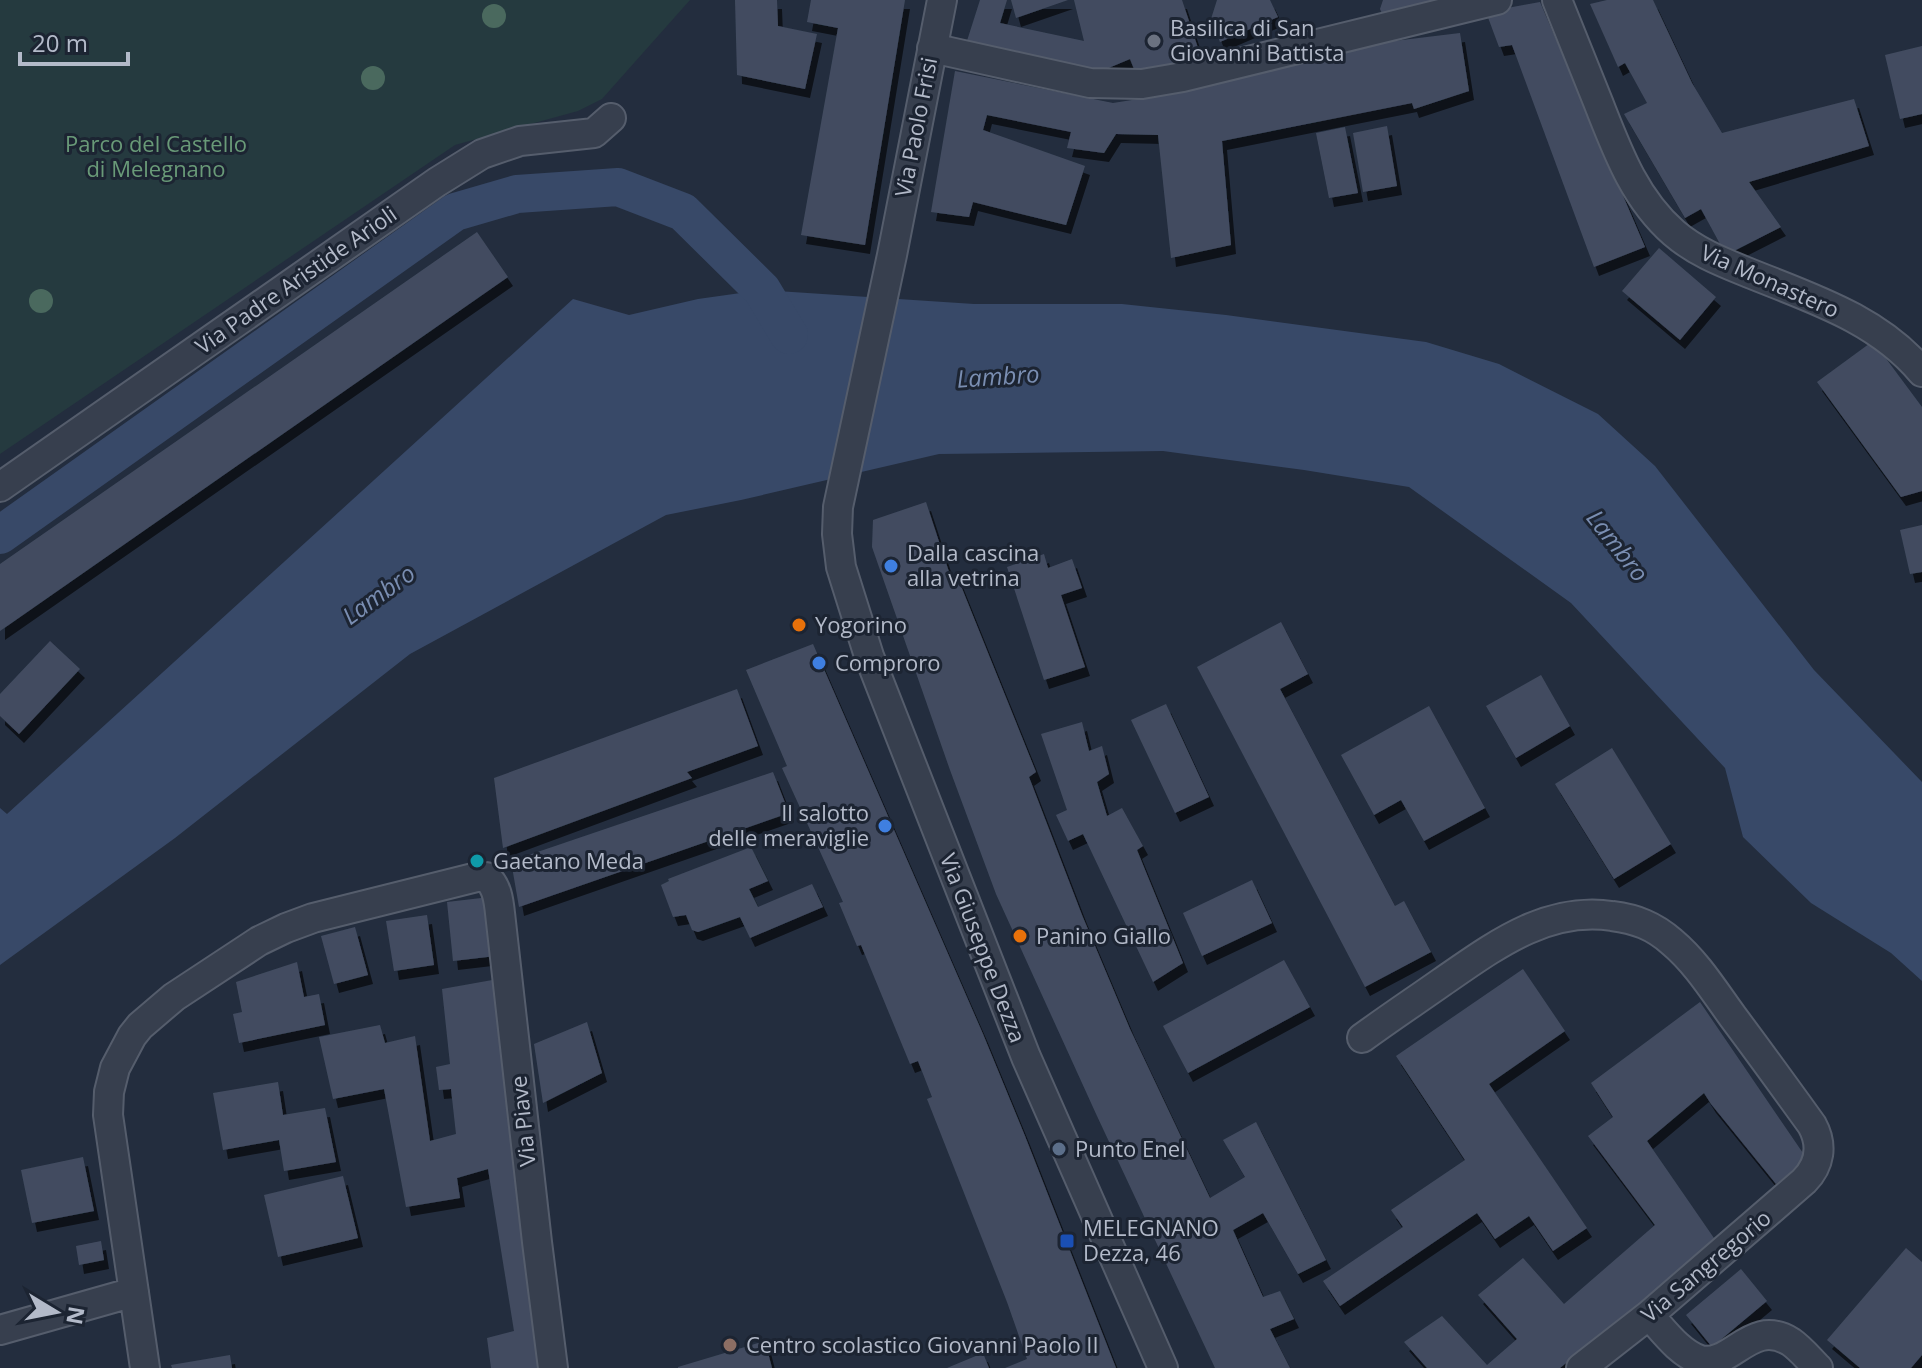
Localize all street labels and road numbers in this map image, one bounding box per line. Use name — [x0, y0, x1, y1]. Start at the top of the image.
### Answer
street label: Via Paolo Frisi — [887, 54, 943, 199]
street label: Via Padre Aristide Arioli — [189, 198, 402, 360]
street label: Via Monastero — [1697, 236, 1844, 324]
street label: Via Giuseppe Dezza — [934, 849, 1034, 1047]
street label: Via Piave — [502, 1074, 542, 1168]
street label: Via Sangregorio — [1634, 1202, 1777, 1328]

